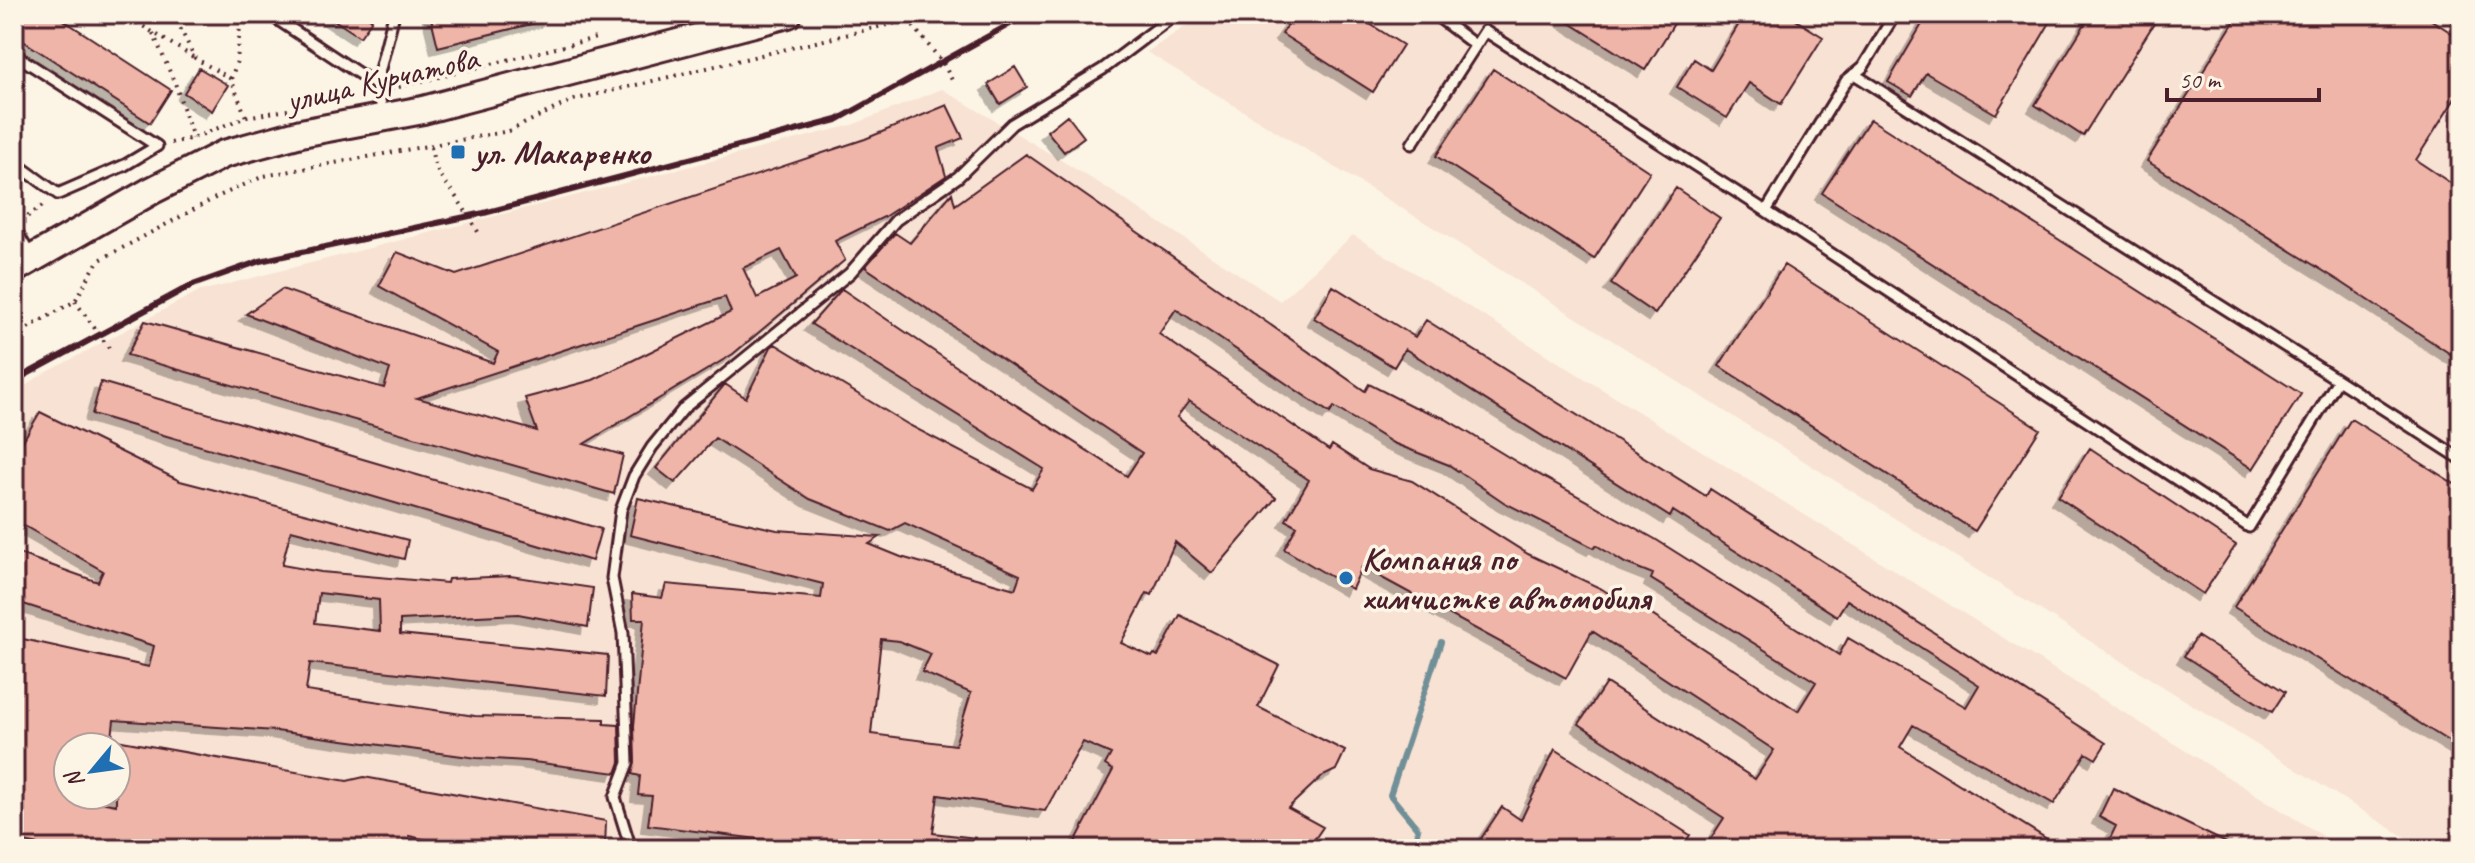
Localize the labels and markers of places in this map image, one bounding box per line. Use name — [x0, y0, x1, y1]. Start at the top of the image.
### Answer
place label: ул. Макаренко — [471, 131, 652, 174]
marker: ул. Макаренко — [449, 143, 467, 161]
place label: Компания по химчистке автомобиля — [1362, 537, 1652, 619]
marker: Компания по химчистке автомобиля — [1337, 569, 1355, 587]

